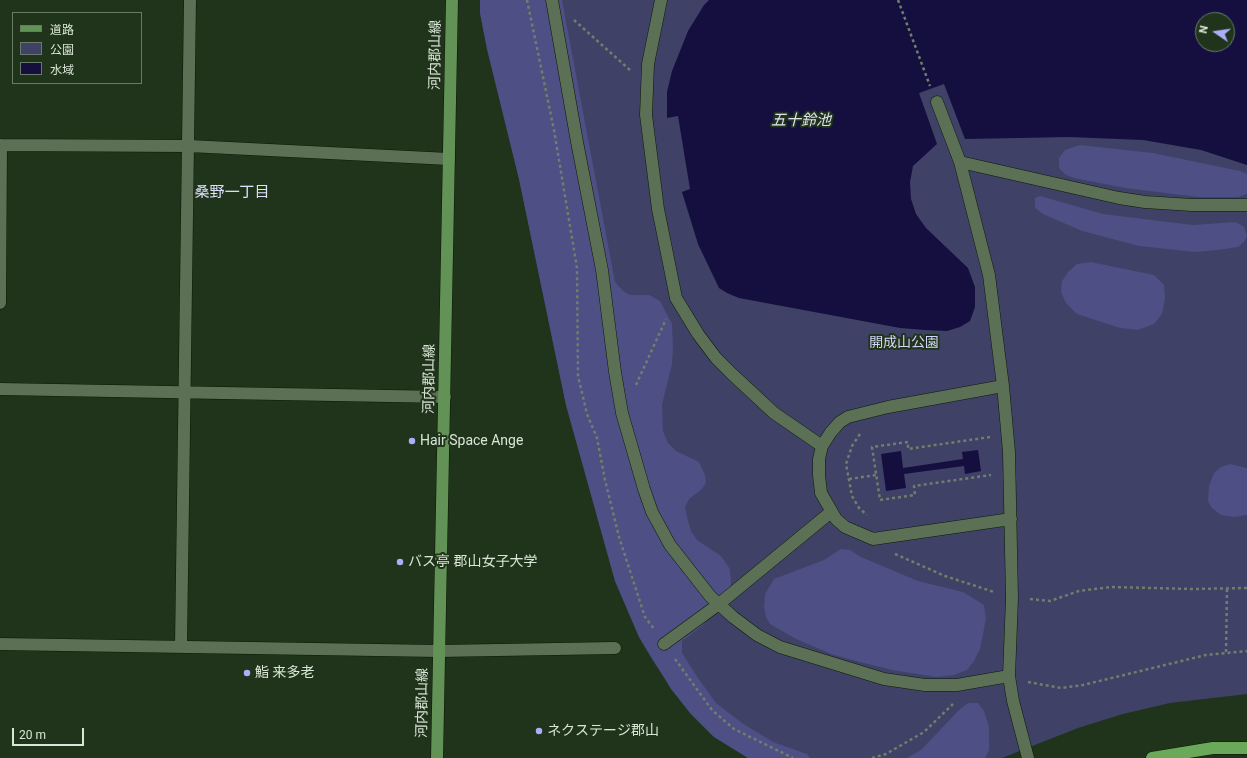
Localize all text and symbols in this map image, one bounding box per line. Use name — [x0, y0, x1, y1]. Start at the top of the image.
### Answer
legend — [12, 12, 142, 84]
north arrow — [1195, 12, 1235, 52]
street label: 河内郡山線 — [427, 20, 445, 90]
text: 道路 — [50, 23, 74, 37]
text: N — [1197, 24, 1211, 35]
text: 公園 — [50, 43, 74, 57]
text: 水域 — [50, 63, 74, 77]
water label: 五十鈴池 — [771, 112, 831, 130]
district label: 桑野一丁目 — [195, 184, 269, 202]
park label: 開成山公園 — [869, 335, 939, 351]
street label: 河内郡山線 — [421, 344, 439, 414]
place label: Hair Space Ange — [420, 433, 523, 449]
marker: Hair Space Ange — [407, 436, 417, 446]
place label: バス亭 郡山女子大学 — [408, 554, 537, 570]
marker: バス亭 郡山女子大学 — [395, 557, 405, 567]
place label: 鮨 来多老 — [255, 665, 314, 681]
marker: 鮨 来多老 — [242, 668, 252, 678]
street label: 河内郡山線 — [414, 668, 432, 738]
scale bar — [14, 720, 86, 746]
place label: ネクステージ郡山 — [547, 723, 659, 739]
marker: ネクステージ郡山 — [534, 726, 544, 736]
text: 20 m — [19, 728, 46, 742]

